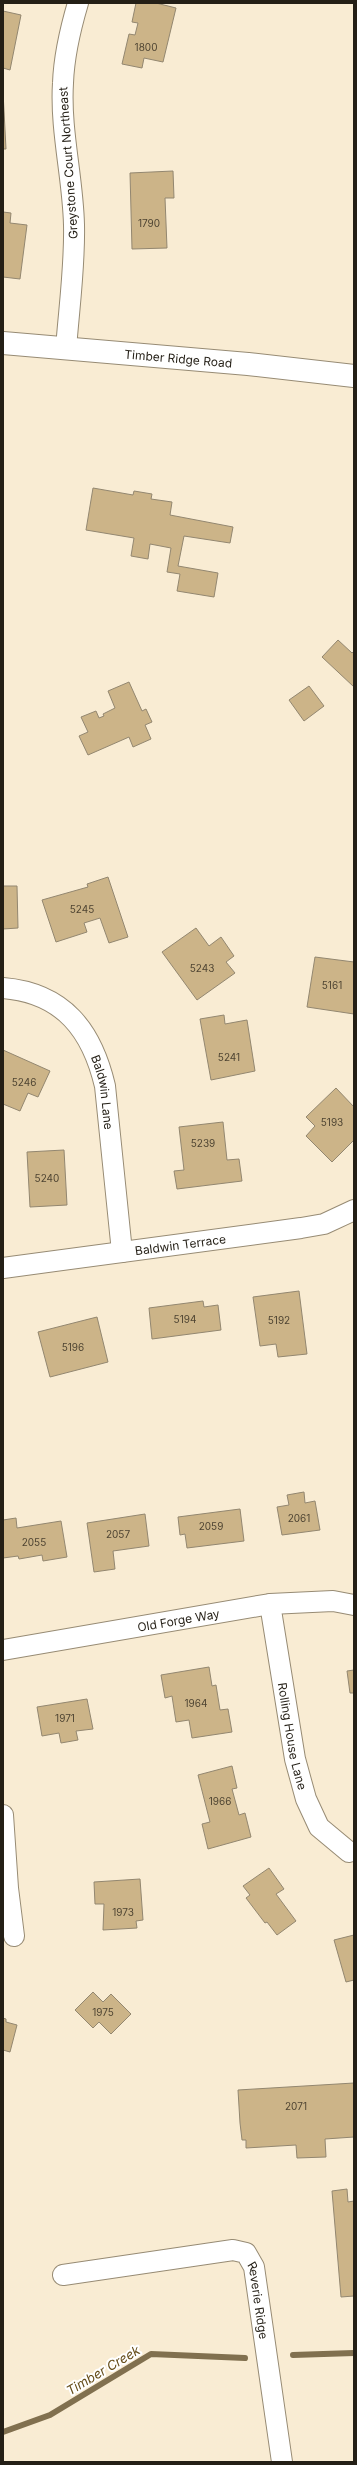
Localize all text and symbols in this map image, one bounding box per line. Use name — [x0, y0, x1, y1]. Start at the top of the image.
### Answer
house number: 1800 — [135, 41, 157, 53]
street label: Greystone Court Northeast — [55, 86, 81, 240]
house number: 1790 — [138, 217, 160, 229]
street label: Timber Ridge Road — [124, 346, 233, 370]
house number: 5245 — [70, 903, 94, 915]
house number: 5243 — [190, 962, 214, 974]
house number: 5161 — [322, 979, 342, 991]
house number: 5241 — [218, 1051, 240, 1063]
street label: Baldwin Lane — [88, 1053, 117, 1130]
house number: 5246 — [12, 1076, 36, 1088]
house number: 5193 — [321, 1116, 343, 1128]
house number: 5239 — [191, 1137, 215, 1149]
house number: 5240 — [35, 1172, 59, 1184]
street label: Baldwin Terrace — [134, 1231, 227, 1258]
house number: 5194 — [174, 1313, 196, 1325]
house number: 5192 — [268, 1314, 290, 1326]
house number: 5196 — [62, 1341, 84, 1353]
house number: 2061 — [288, 1512, 310, 1524]
house number: 2059 — [199, 1520, 223, 1532]
house number: 2057 — [106, 1528, 130, 1540]
house number: 2055 — [22, 1536, 46, 1548]
street label: Old Forge Way — [136, 1605, 221, 1634]
street label: Rolling House Lane — [275, 1681, 311, 1791]
house number: 1964 — [185, 1697, 207, 1709]
house number: 1971 — [55, 1712, 75, 1724]
house number: 1966 — [209, 1795, 231, 1807]
house number: 1973 — [112, 1906, 134, 1918]
house number: 1975 — [92, 2006, 114, 2018]
house number: 2071 — [285, 2100, 307, 2112]
street label: Reverie Ridge — [245, 2259, 272, 2340]
water label: Timber Creek — [63, 2341, 144, 2398]

